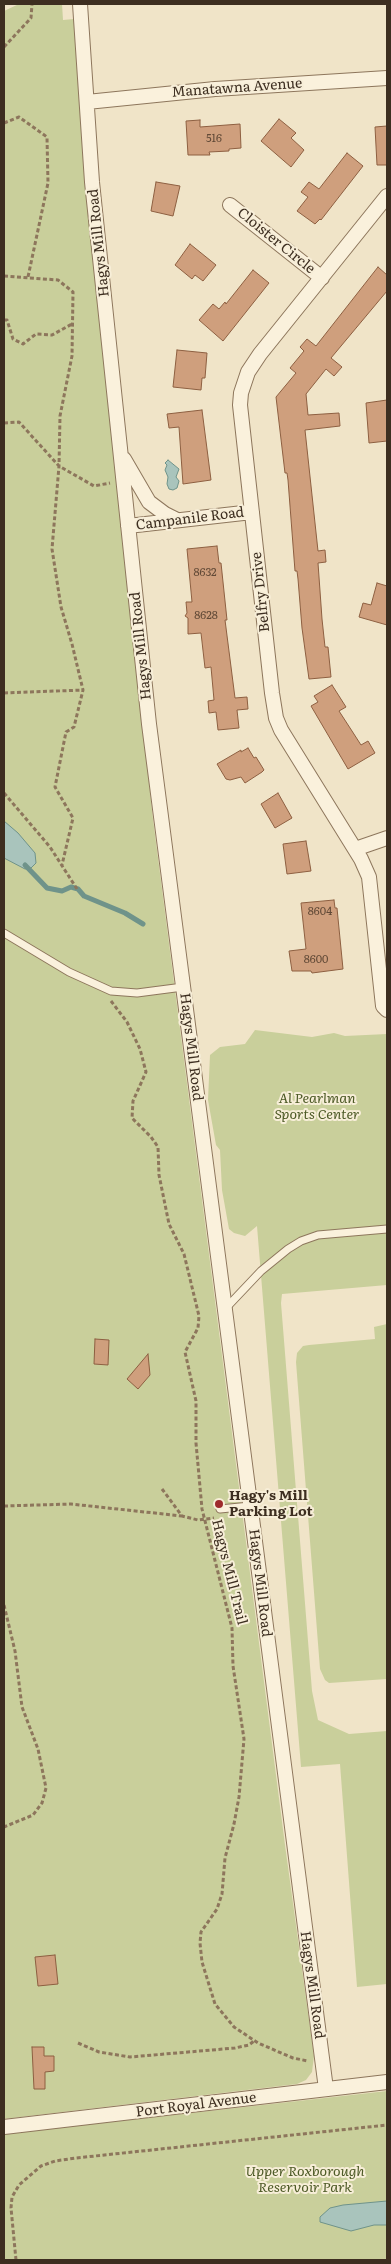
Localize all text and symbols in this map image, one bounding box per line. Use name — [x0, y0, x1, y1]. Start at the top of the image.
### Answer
street label: Manatawna Avenue — [171, 75, 303, 101]
house number: 516 — [206, 132, 222, 146]
street label: Hagys Mill Road — [85, 188, 113, 298]
street label: Cloister Circle — [234, 205, 318, 277]
street label: Campanile Road — [135, 504, 245, 534]
street label: Belfry Drive — [248, 551, 274, 633]
house number: 8632 — [193, 566, 217, 580]
street label: Hagys Mill Road — [127, 591, 155, 701]
house number: 8628 — [194, 609, 218, 623]
house number: 8604 — [308, 905, 332, 919]
house number: 8600 — [304, 953, 328, 967]
street label: Hagys Mill Road — [176, 992, 206, 1102]
park label: Al Pearlman Sports Center — [274, 1091, 360, 1124]
place label: Hagy's Mill Parking Lot — [229, 1488, 313, 1520]
marker: Hagy's Mill Parking Lot — [213, 1498, 225, 1510]
street label: Hagys Mill Trail — [208, 1517, 250, 1627]
street label: Hagys Mill Road — [245, 1528, 275, 1638]
street label: Hagys Mill Road — [296, 1930, 328, 2040]
street label: Port Royal Avenue — [135, 2089, 257, 2121]
park label: Upper Roxborough Reservoir Park — [246, 2164, 364, 2196]

